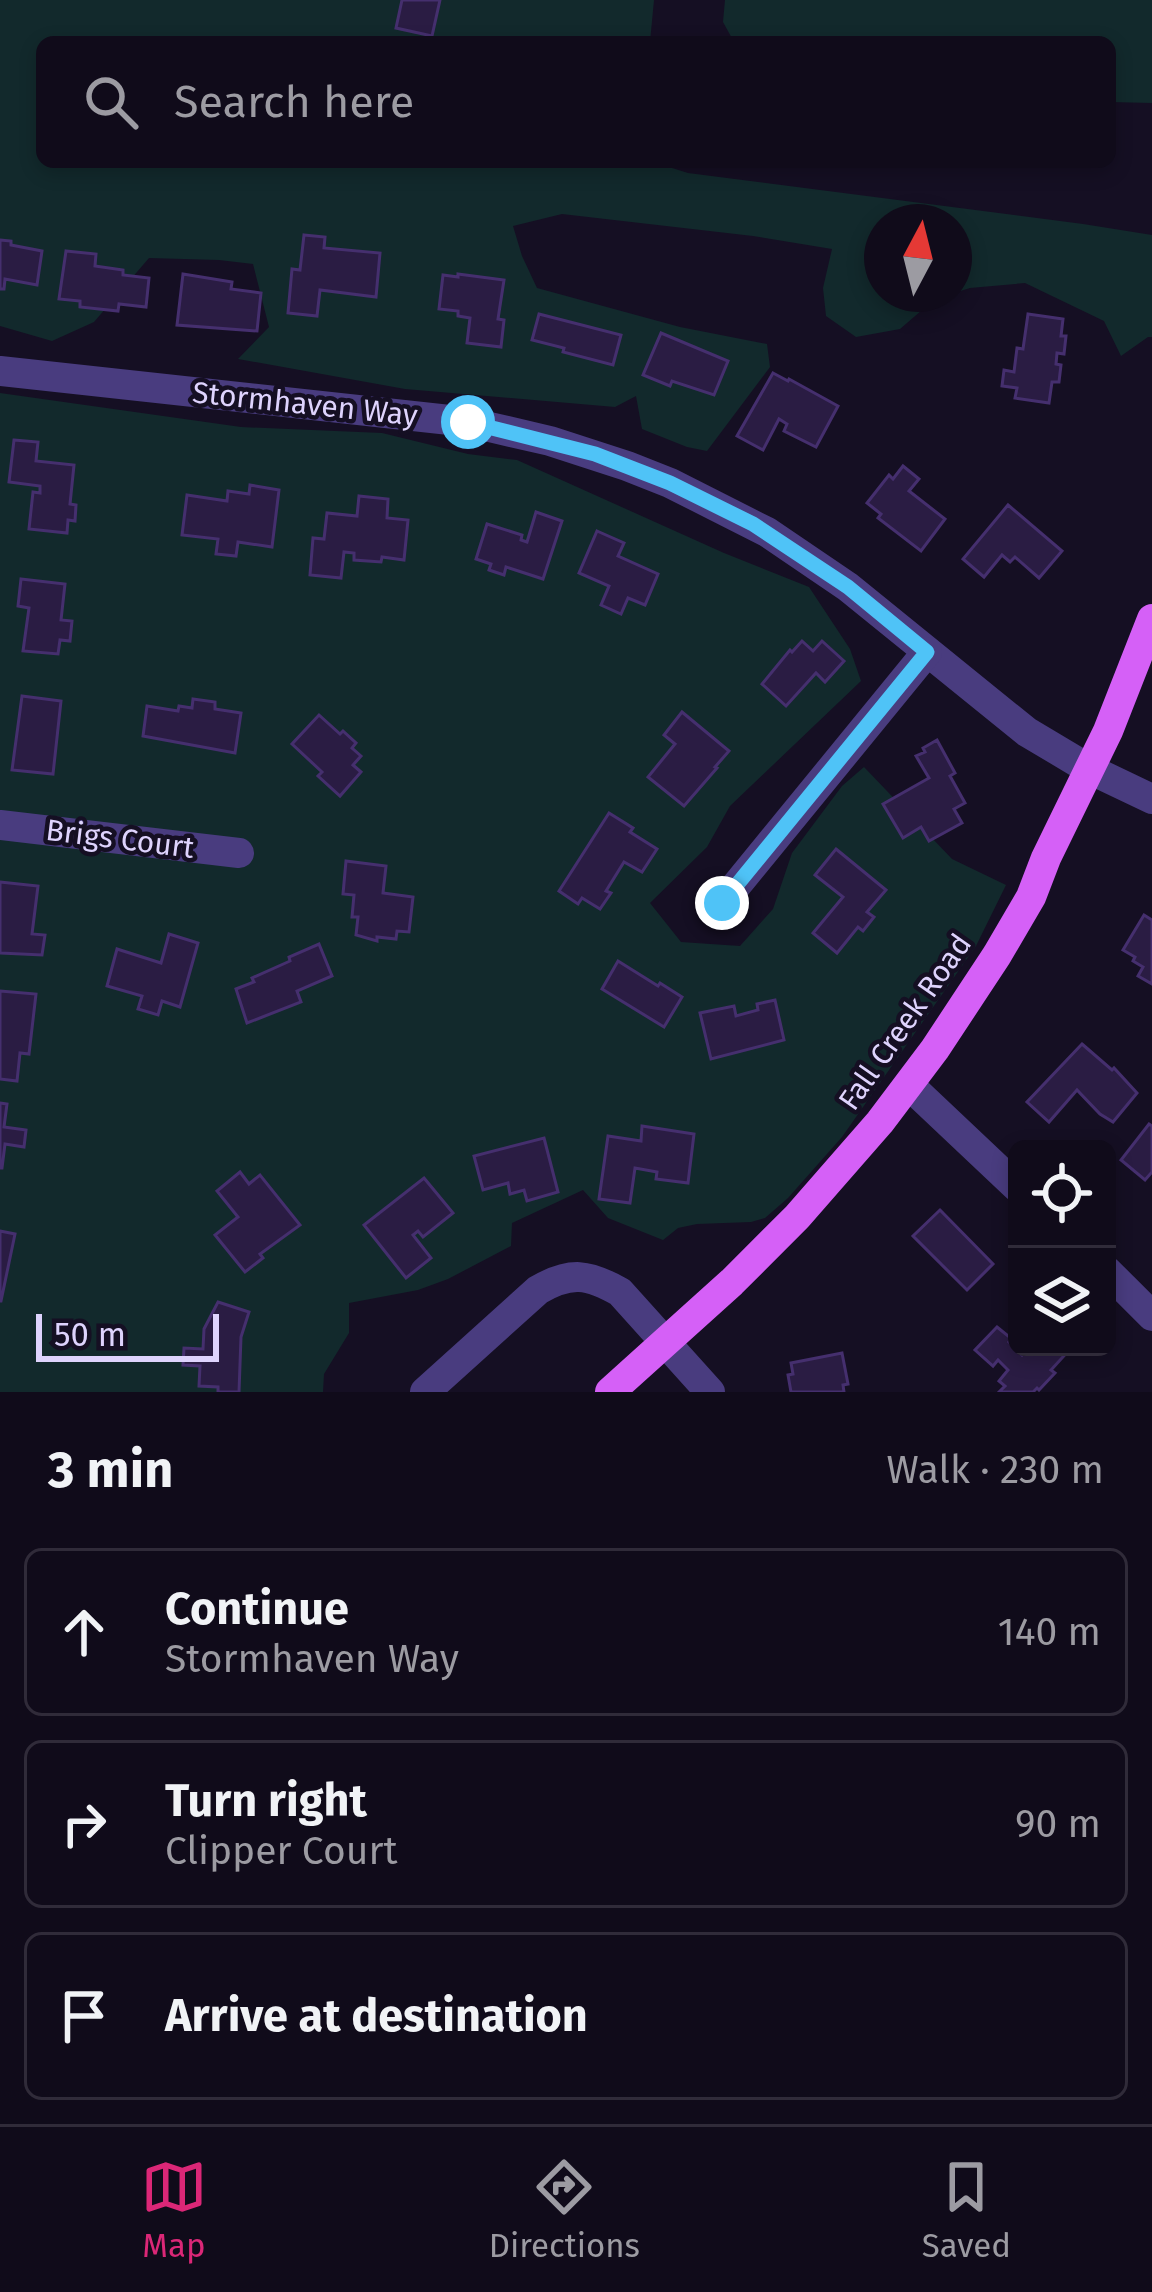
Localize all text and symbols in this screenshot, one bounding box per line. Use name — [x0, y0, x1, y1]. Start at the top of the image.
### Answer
search box — [36, 36, 1116, 168]
icon: search — [78, 69, 144, 135]
text: Search here — [174, 75, 414, 129]
north arrow — [864, 204, 972, 312]
street label: Stormhaven Way — [191, 374, 420, 434]
route start — [441, 395, 495, 449]
street label: Brigs Court — [44, 812, 196, 866]
route end — [695, 876, 749, 930]
street label: Fall Creek Road — [831, 927, 979, 1117]
map controls — [1008, 1140, 1116, 1356]
button: locate — [1008, 1140, 1116, 1248]
button: layers — [1008, 1248, 1116, 1356]
scale bar — [36, 1308, 219, 1361]
text: 50 m — [54, 1315, 126, 1355]
text: 3 min — [48, 1439, 174, 1501]
text: Walk · 230 m — [887, 1447, 1104, 1493]
text: Continue — [165, 1582, 349, 1636]
icon: ahead — [51, 1599, 117, 1665]
text: 140 m — [998, 1609, 1101, 1655]
text: Stormhaven Way — [165, 1636, 459, 1682]
text: Turn right — [165, 1774, 367, 1828]
icon: right — [51, 1791, 117, 1857]
text: 90 m — [1015, 1801, 1101, 1847]
text: Clipper Court — [165, 1828, 398, 1874]
icon: arrive — [51, 1983, 117, 2049]
text: Arrive at destination — [165, 1989, 588, 2043]
tab: Map — [141, 2154, 207, 2266]
tab: Directions — [489, 2154, 640, 2266]
tab: Saved — [922, 2154, 1011, 2266]

